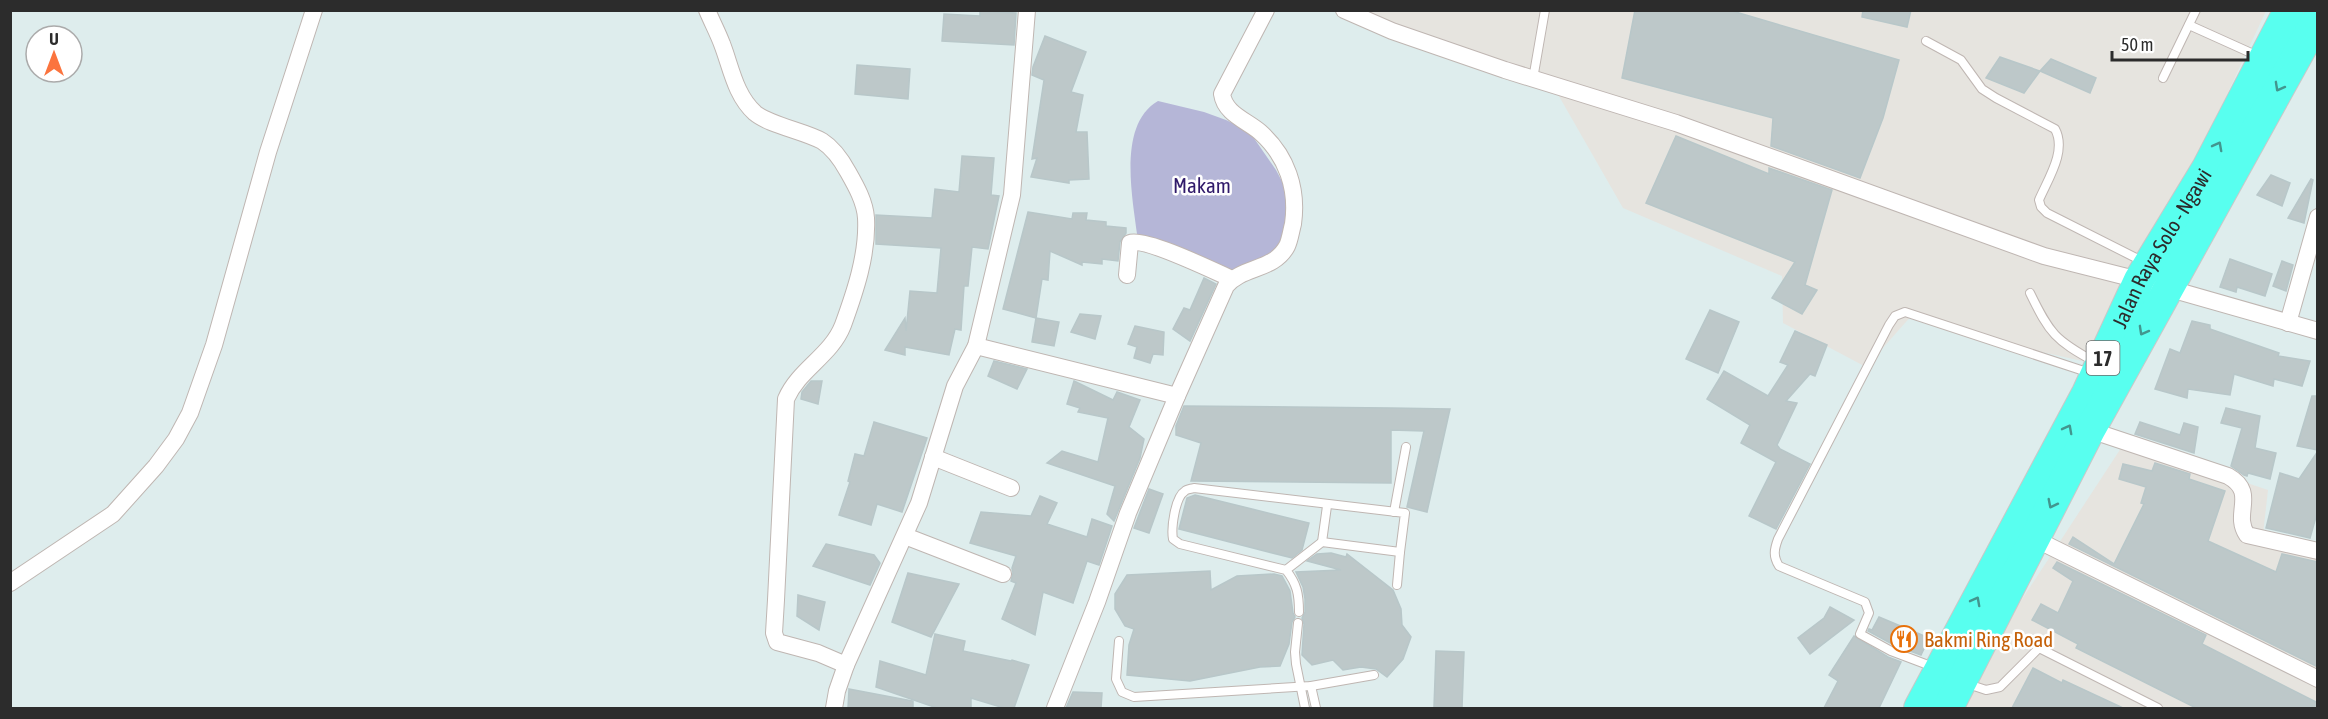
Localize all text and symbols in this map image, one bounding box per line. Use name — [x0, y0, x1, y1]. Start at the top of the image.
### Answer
north arrow — [24, 24, 84, 84]
scale bar — [2112, 24, 2248, 62]
text: U — [49, 30, 59, 48]
text: 50 m — [2121, 34, 2153, 55]
one-way arrow — [2275, 81, 2286, 92]
one-way arrow — [2211, 141, 2223, 152]
street label: Jalan Raya Solo - Ngawi — [2107, 164, 2216, 331]
park label: Makam — [1173, 173, 1231, 197]
one-way arrow — [2139, 325, 2150, 335]
road number: 17 — [2086, 341, 2120, 375]
one-way arrow — [2060, 424, 2072, 435]
one-way arrow — [2048, 497, 2059, 508]
one-way arrow — [1969, 597, 1980, 607]
restaurant icon: Bakmi Ring Road — [1889, 624, 1919, 654]
place label: Bakmi Ring Road — [1924, 627, 2053, 651]

